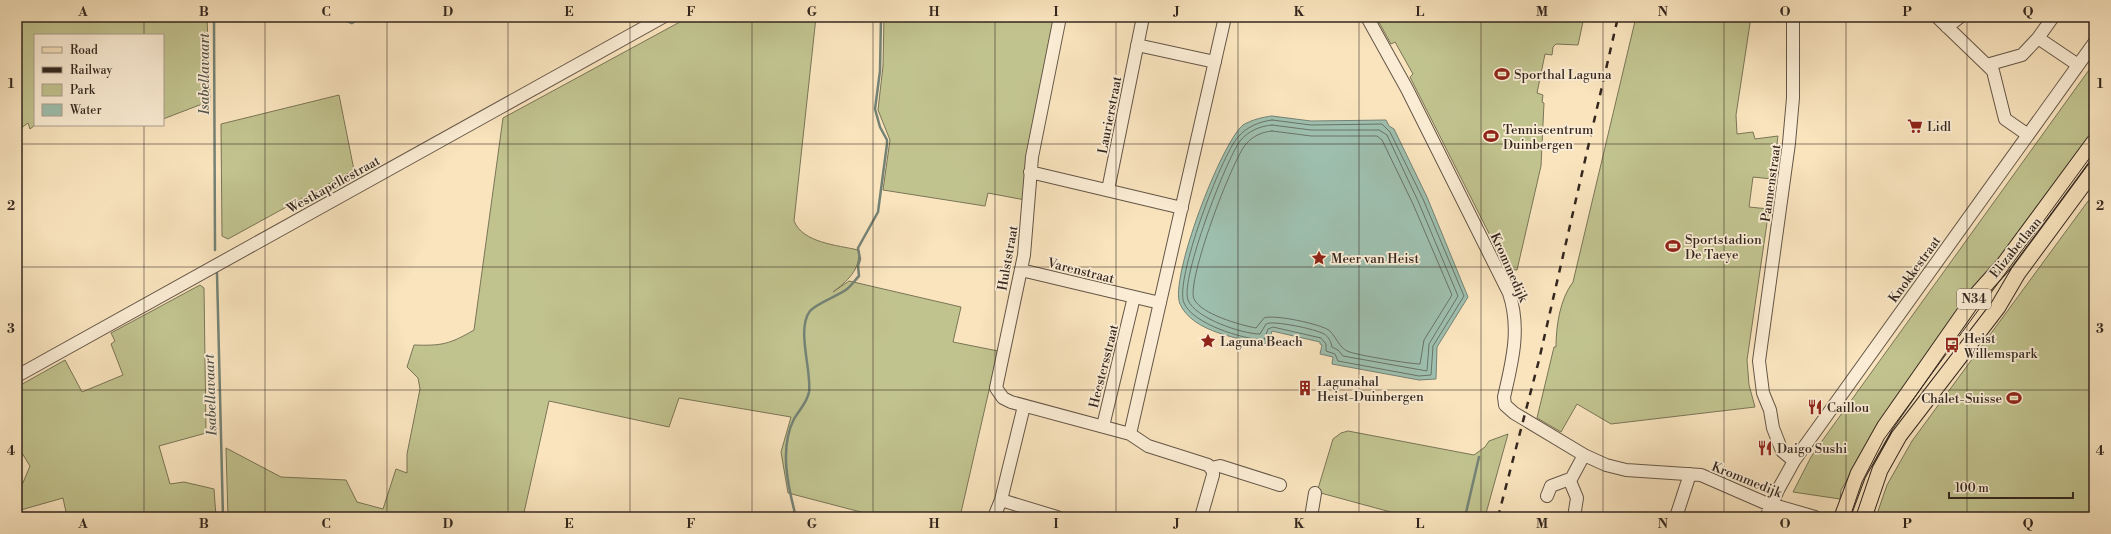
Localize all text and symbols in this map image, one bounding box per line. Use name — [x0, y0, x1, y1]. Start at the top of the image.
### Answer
text: A — [77, 4, 88, 20]
text: B — [199, 4, 209, 20]
text: C — [321, 4, 331, 20]
text: D — [443, 4, 453, 20]
text: E — [564, 4, 574, 20]
text: F — [686, 4, 696, 20]
text: G — [807, 4, 818, 20]
text: H — [929, 4, 940, 20]
text: I — [1053, 4, 1059, 20]
text: J — [1172, 4, 1180, 20]
text: K — [1294, 4, 1305, 20]
text: L — [1416, 4, 1425, 20]
text: M — [1536, 4, 1548, 20]
text: N — [1658, 4, 1669, 20]
text: O — [1780, 4, 1791, 20]
text: P — [1902, 4, 1912, 20]
text: Q — [2023, 4, 2034, 20]
water label: Isabellavaart — [196, 33, 214, 116]
legend — [34, 34, 164, 126]
text: Road — [70, 43, 98, 58]
text: Railway — [70, 63, 112, 78]
sports icon: Sporthal Laguna — [1493, 65, 1511, 83]
place label: Sporthal Laguna — [1514, 67, 1612, 83]
street label: Laurierstraat — [1095, 75, 1125, 155]
text: 1 — [8, 76, 15, 92]
text: 1 — [2097, 76, 2104, 92]
text: Park — [70, 83, 96, 98]
text: Water — [69, 103, 102, 118]
supermarket icon: Lidl — [1906, 117, 1924, 135]
place label: Lidl — [1927, 119, 1951, 135]
place label: Tenniscentrum Duinbergen — [1503, 122, 1594, 153]
sports icon: Tenniscentrum Duinbergen — [1482, 127, 1500, 145]
street label: Pannenstraat — [1758, 143, 1784, 223]
street label: Westkapellestraat — [283, 153, 383, 218]
text: 2 — [7, 198, 15, 214]
text: 2 — [2096, 198, 2104, 214]
street label: Elizabetlaan — [1986, 214, 2045, 281]
street label: Hulststraat — [994, 224, 1022, 292]
street label: Krommedijk — [1487, 230, 1532, 306]
place label: Sportstadion De Taeye — [1685, 232, 1762, 263]
street label: Knokkestraat — [1885, 233, 1945, 306]
sports icon: Sportstadion De Taeye — [1664, 237, 1682, 255]
place icon: Meer van Heist — [1310, 249, 1328, 267]
place label: Meer van Heist — [1331, 251, 1419, 267]
street label: Varenstraat — [1045, 255, 1116, 287]
road number: N34 — [1957, 289, 1991, 309]
text: 3 — [7, 321, 15, 337]
text: 3 — [2096, 321, 2104, 337]
street label: Heestersstraat — [1086, 322, 1122, 410]
place label: Heist Willemspark — [1963, 331, 2039, 362]
place icon: Laguna Beach — [1199, 332, 1217, 350]
place label: Laguna Beach — [1220, 334, 1303, 350]
bus stop icon: Heist Willemspark — [1943, 336, 1961, 354]
water label: Isabellavaart — [201, 353, 221, 437]
place label: Lagunahal Heist-Duinbergen — [1317, 374, 1424, 405]
building icon: Lagunahal Heist-Duinbergen — [1296, 379, 1314, 397]
sports icon: Chalet-Suisse — [2005, 389, 2023, 407]
place label: Chalet-Suisse — [1921, 391, 2002, 407]
restaurant icon: Caillou — [1806, 398, 1824, 416]
place label: Caillou — [1827, 400, 1870, 416]
restaurant icon: Daigo Sushi — [1756, 439, 1774, 457]
place label: Daigo Sushi — [1777, 441, 1847, 457]
text: 4 — [7, 443, 16, 459]
text: 4 — [2096, 443, 2105, 459]
street label: Krommedijk — [1709, 459, 1785, 502]
scale bar — [1949, 474, 2073, 500]
text: 100 m — [1955, 481, 1989, 496]
text: A — [77, 516, 88, 532]
text: B — [199, 516, 209, 532]
text: C — [321, 516, 331, 532]
text: D — [443, 516, 453, 532]
text: E — [564, 516, 574, 532]
text: F — [686, 516, 696, 532]
text: G — [807, 516, 818, 532]
text: H — [929, 516, 940, 532]
text: I — [1053, 516, 1059, 532]
text: J — [1172, 516, 1180, 532]
text: K — [1294, 516, 1305, 532]
text: L — [1416, 516, 1425, 532]
text: M — [1536, 516, 1548, 532]
text: N — [1658, 516, 1669, 532]
text: O — [1780, 516, 1791, 532]
text: P — [1902, 516, 1912, 532]
text: Q — [2023, 516, 2034, 532]

